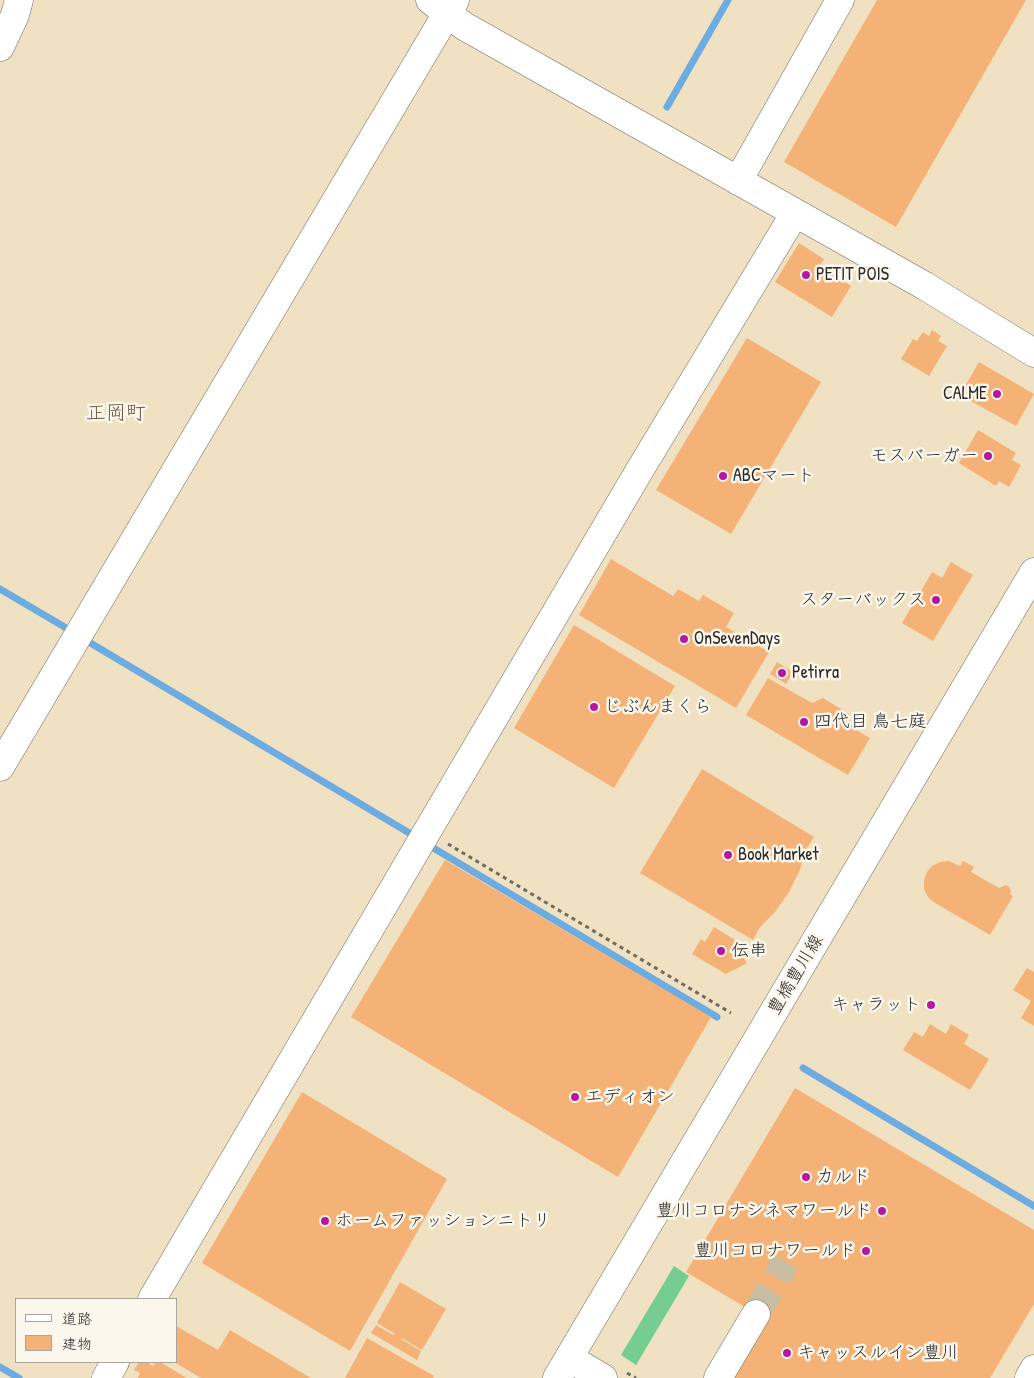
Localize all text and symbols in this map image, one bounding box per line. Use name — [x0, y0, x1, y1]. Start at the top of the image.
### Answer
place label: PETIT POIS — [816, 264, 889, 286]
marker: PETIT POIS — [800, 269, 812, 281]
place label: CALME — [943, 383, 987, 405]
marker: CALME — [991, 388, 1003, 400]
district label: 正岡町 — [86, 402, 146, 426]
place label: モスバーガー — [870, 445, 978, 467]
marker: モスバーガー — [982, 450, 994, 462]
place label: ABCマート — [733, 465, 815, 487]
marker: ABCマート — [717, 470, 729, 482]
place label: スターバックス — [800, 589, 926, 611]
marker: スターバックス — [930, 594, 942, 606]
place label: OnSevenDays — [694, 628, 780, 650]
marker: OnSevenDays — [678, 633, 690, 645]
place label: Petirra — [792, 662, 839, 684]
marker: Petirra — [776, 667, 788, 679]
place label: じぶんまくら — [604, 696, 712, 718]
marker: じぶんまくら — [588, 701, 600, 713]
place label: 四代目 鳥七庭 — [814, 711, 926, 733]
marker: 四代目 鳥七庭 — [798, 716, 810, 728]
place label: Book Market — [738, 844, 819, 866]
marker: Book Market — [722, 849, 734, 861]
street label: 豊橋豊川線 — [764, 931, 828, 1019]
place label: 伝串 — [731, 940, 767, 962]
marker: 伝串 — [715, 945, 727, 957]
place label: キャラット — [831, 994, 921, 1016]
marker: キャラット — [925, 999, 937, 1011]
place label: エディオン — [585, 1086, 675, 1108]
marker: エディオン — [569, 1091, 581, 1103]
place label: カルド — [816, 1166, 870, 1188]
marker: カルド — [800, 1171, 812, 1183]
place label: 豊川コロナシネマワールド — [656, 1200, 872, 1222]
marker: 豊川コロナシネマワールド — [876, 1205, 888, 1217]
place label: ホームファッションニトリ — [335, 1210, 551, 1232]
marker: ホームファッションニトリ — [319, 1215, 331, 1227]
place label: 豊川コロナワールド — [694, 1240, 856, 1262]
marker: 豊川コロナワールド — [860, 1245, 872, 1257]
legend — [15, 1298, 178, 1363]
text: 道路 — [62, 1308, 92, 1329]
text: 建物 — [62, 1333, 92, 1354]
place label: キャッスルイン豊川 — [797, 1342, 959, 1364]
marker: キャッスルイン豊川 — [781, 1347, 793, 1359]

